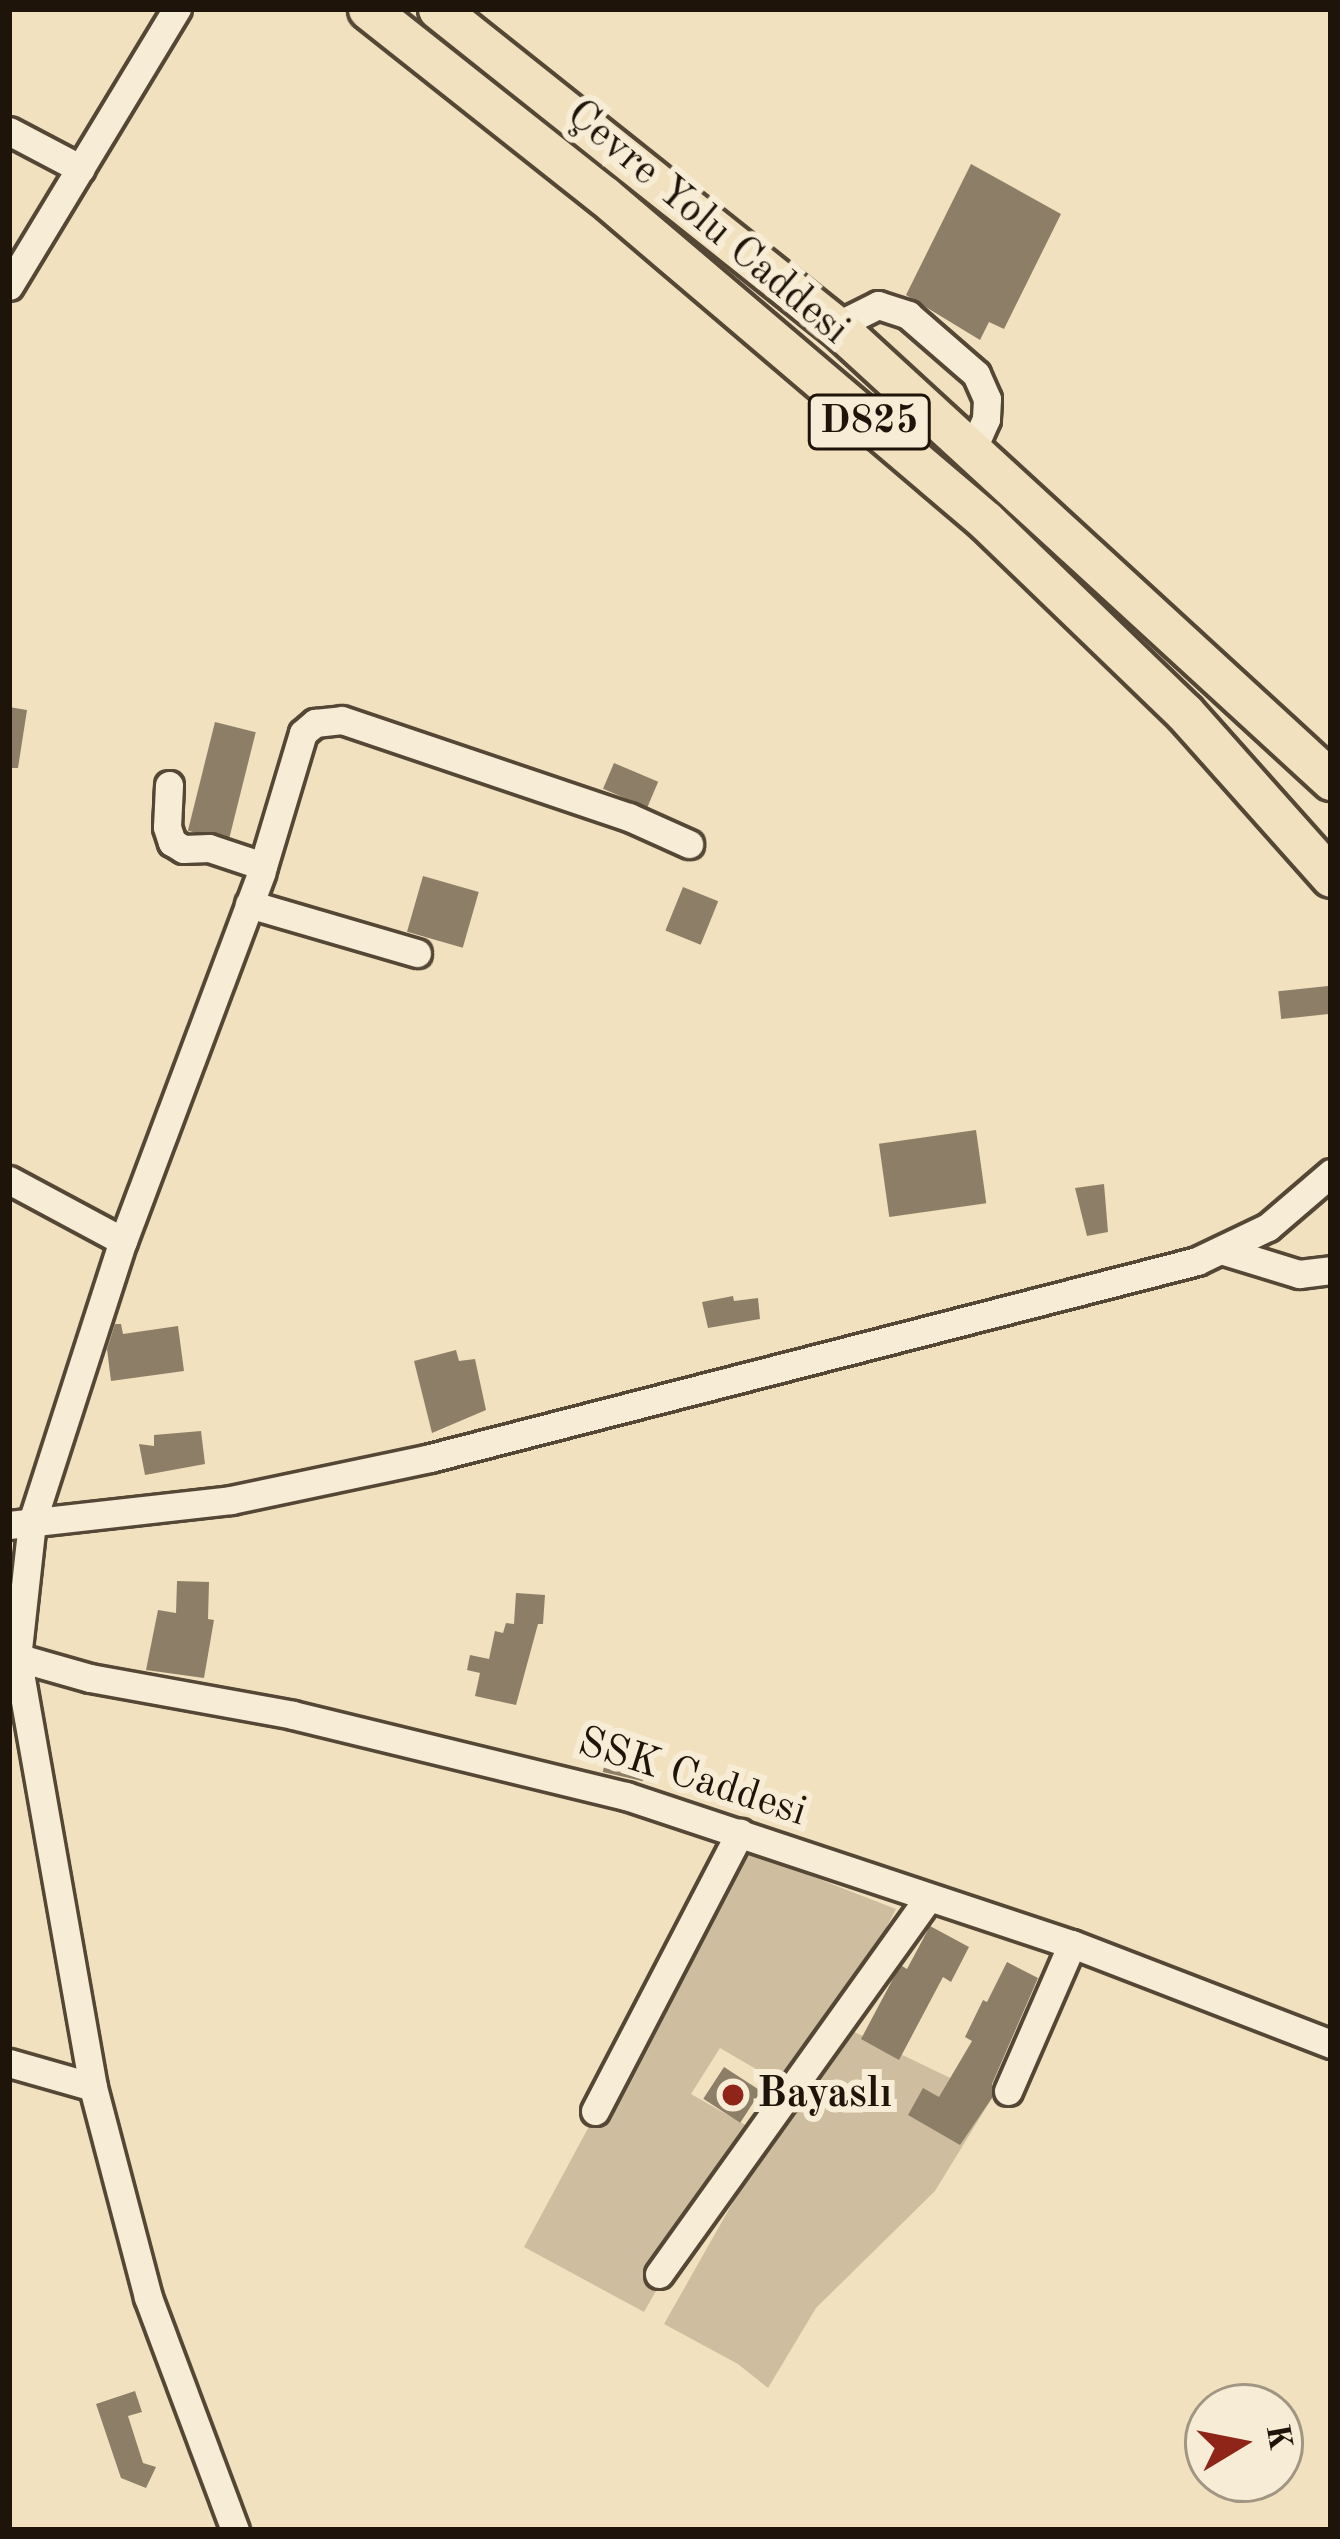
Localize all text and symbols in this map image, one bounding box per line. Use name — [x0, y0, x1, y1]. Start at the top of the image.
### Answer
street label: Çevre Yolu Caddesi — [555, 90, 859, 356]
road number: D825 — [806, 389, 932, 455]
street label: SSK Caddesi — [571, 1717, 813, 1839]
place label: Bayaslı — [757, 2070, 892, 2120]
marker: Bayaslı — [720, 2082, 746, 2108]
north arrow — [1184, 2383, 1304, 2503]
text: K — [1259, 2422, 1295, 2453]

